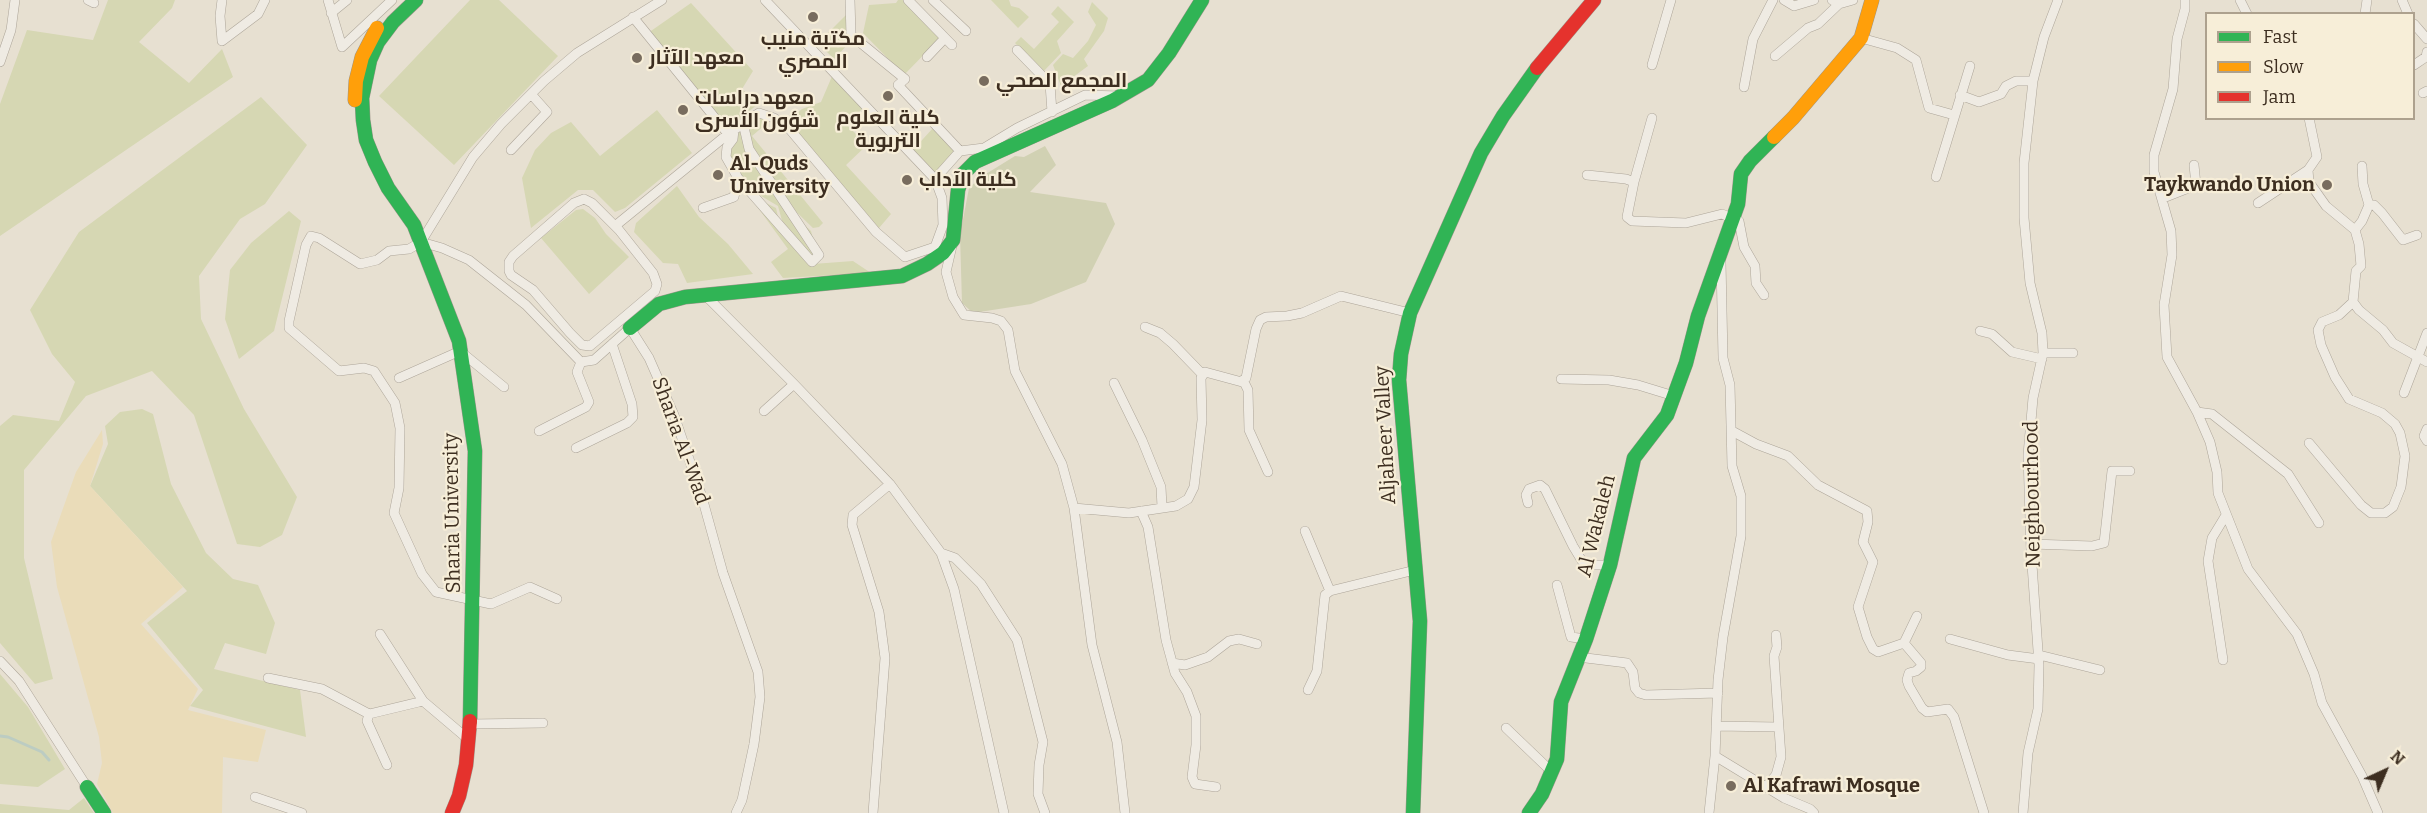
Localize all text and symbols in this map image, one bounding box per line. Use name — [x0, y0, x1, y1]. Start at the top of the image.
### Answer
marker: مكتبة منيب المصري — [806, 10, 820, 24]
legend — [2205, 12, 2415, 120]
text: Fast — [2263, 26, 2298, 48]
place label: مكتبة منيب المصري — [761, 27, 865, 74]
place label: معهد الآثار — [649, 46, 745, 70]
marker: معهد الآثار — [630, 51, 644, 65]
text: Slow — [2263, 56, 2303, 78]
place label: المجمع الصحي — [996, 69, 1127, 93]
marker: المجمع الصحي — [977, 74, 991, 88]
place label: معهد دراسات شؤون الأسرى — [695, 86, 819, 133]
text: Jam — [2263, 86, 2296, 108]
marker: كلية العلوم التربوية — [881, 89, 895, 103]
marker: معهد دراسات شؤون الأسرى — [676, 103, 690, 117]
place label: كلية العلوم التربوية — [836, 106, 940, 153]
place label: Al-Quds University — [730, 152, 830, 199]
marker: Al-Quds University — [711, 168, 725, 182]
place label: كلية الآداب — [919, 168, 1017, 192]
marker: كلية الآداب — [900, 173, 914, 187]
place label: Taykwando Union — [2144, 173, 2315, 197]
marker: Taykwando Union — [2320, 178, 2334, 192]
street label: Aljaheer Valley — [1370, 365, 1402, 505]
street label: Sharia Al-Wad — [646, 374, 714, 508]
street label: Neighbourhood — [2020, 420, 2046, 568]
street label: Sharia University — [440, 432, 466, 594]
street label: Al Wakaleh — [1573, 473, 1621, 579]
north arrow — [2355, 741, 2415, 801]
text: N — [2387, 747, 2409, 769]
place label: Al Kafrawi Mosque — [1743, 774, 1920, 798]
marker: Al Kafrawi Mosque — [1724, 779, 1738, 793]

